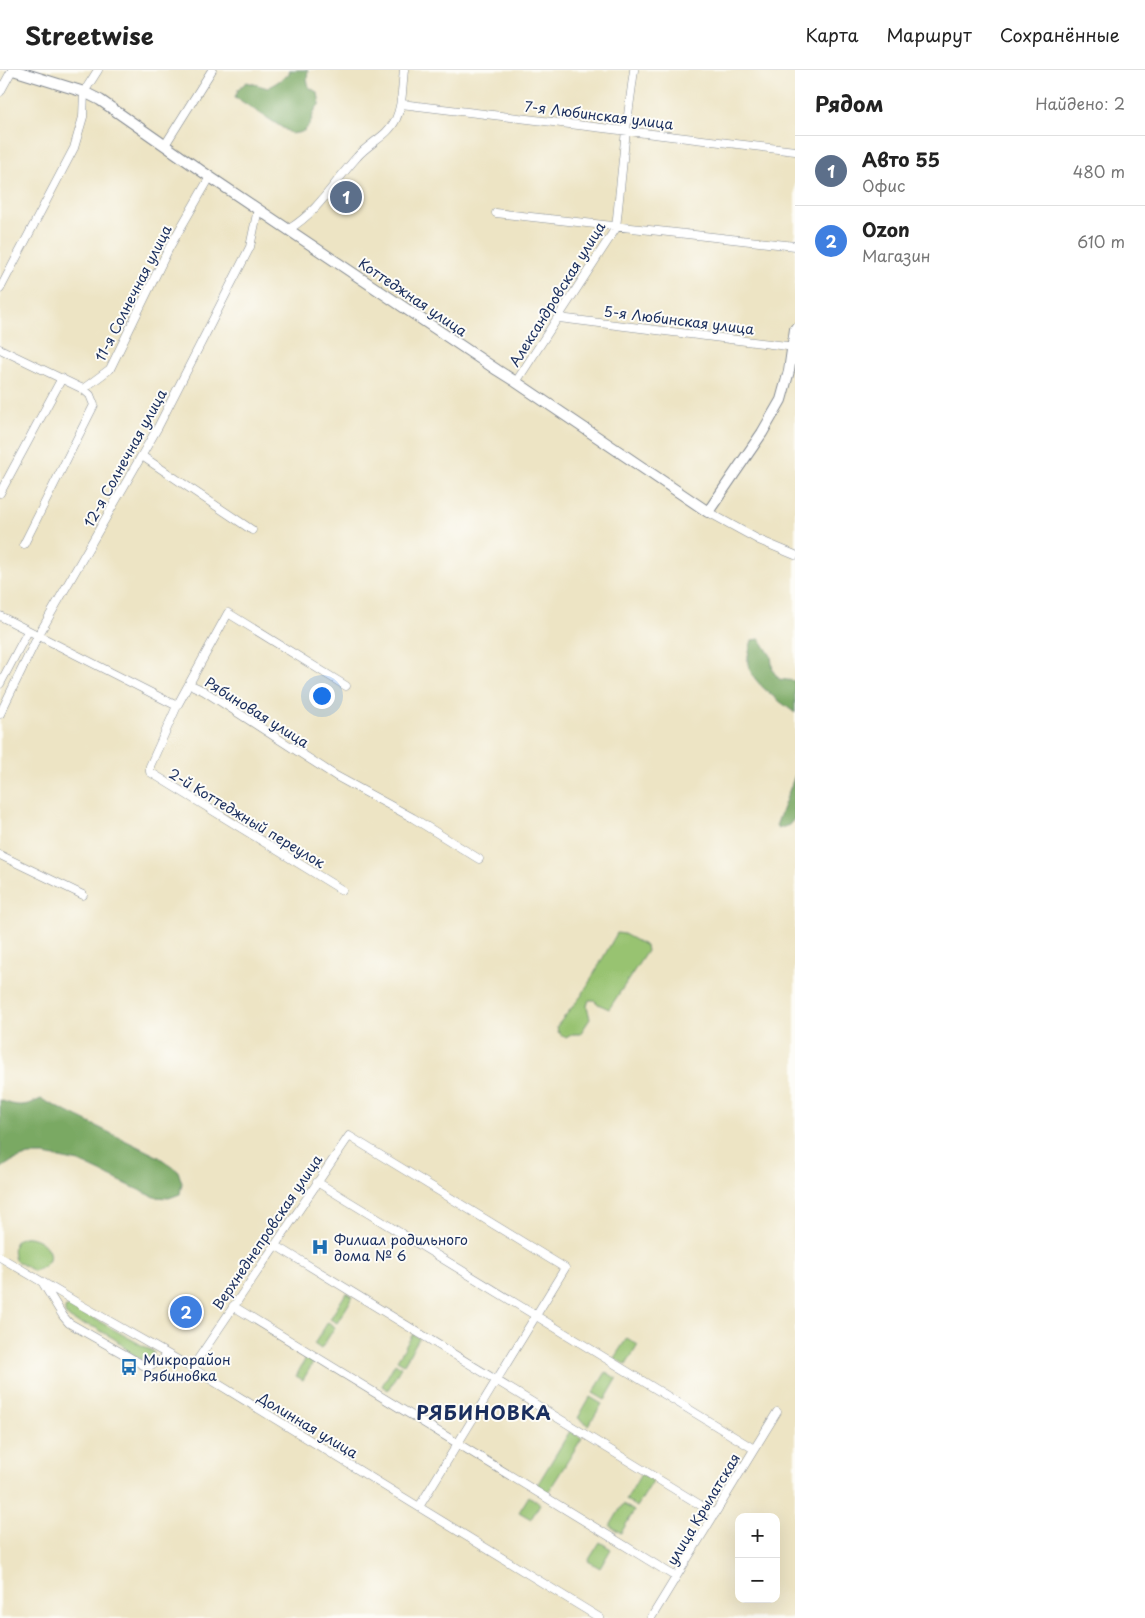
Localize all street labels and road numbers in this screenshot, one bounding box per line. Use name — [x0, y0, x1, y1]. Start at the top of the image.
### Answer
street label: 7-я Любинская улица — [523, 95, 675, 135]
street label: Александровская улица — [504, 217, 610, 371]
street label: 11-я Солнечная улица — [89, 221, 177, 365]
street label: Коттеджная улица — [354, 253, 472, 341]
street label: 5-я Любинская улица — [603, 300, 756, 340]
street label: 12-я Солнечная улица — [78, 385, 172, 531]
street label: Рябиновая улица — [201, 671, 313, 753]
street label: 2-й Коттеджный переулок — [165, 763, 330, 873]
street label: Верхнеднепровская улица — [207, 1150, 327, 1314]
street label: Долинная улица — [253, 1386, 362, 1463]
street label: улица Крылатская — [661, 1449, 745, 1569]

